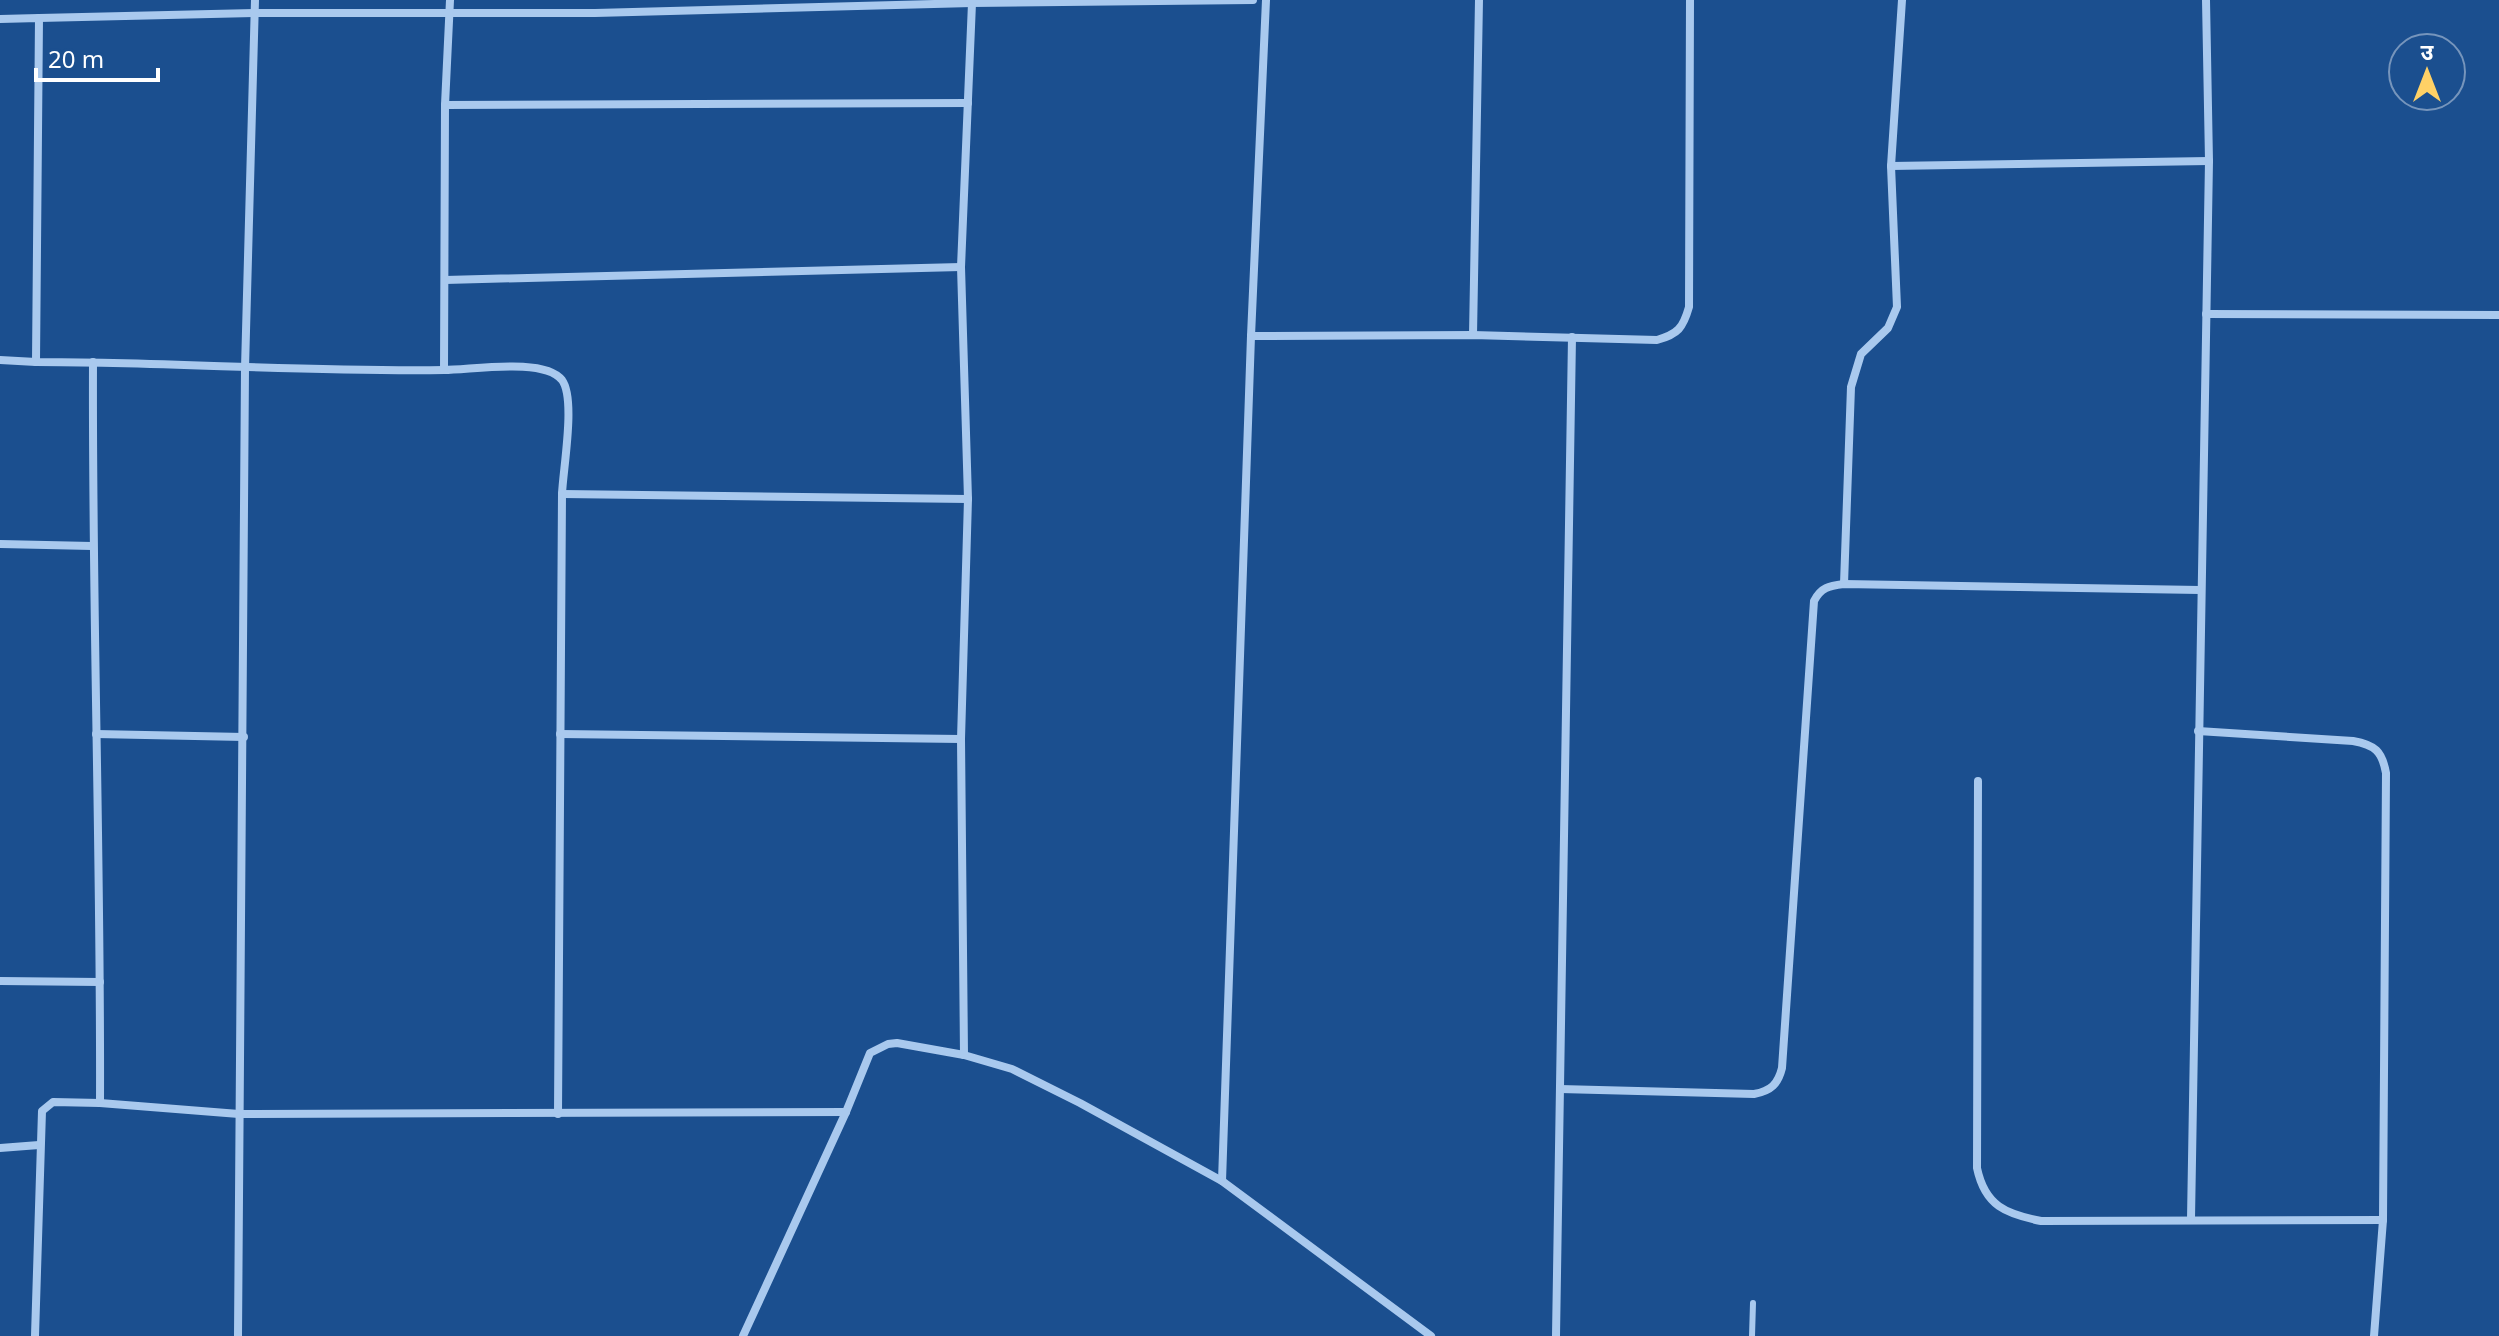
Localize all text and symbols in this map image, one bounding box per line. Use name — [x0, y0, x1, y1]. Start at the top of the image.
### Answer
scale bar — [36, 32, 158, 82]
north arrow — [2387, 32, 2467, 112]
text: उ — [2421, 36, 2435, 66]
text: 20 m — [48, 42, 104, 75]

